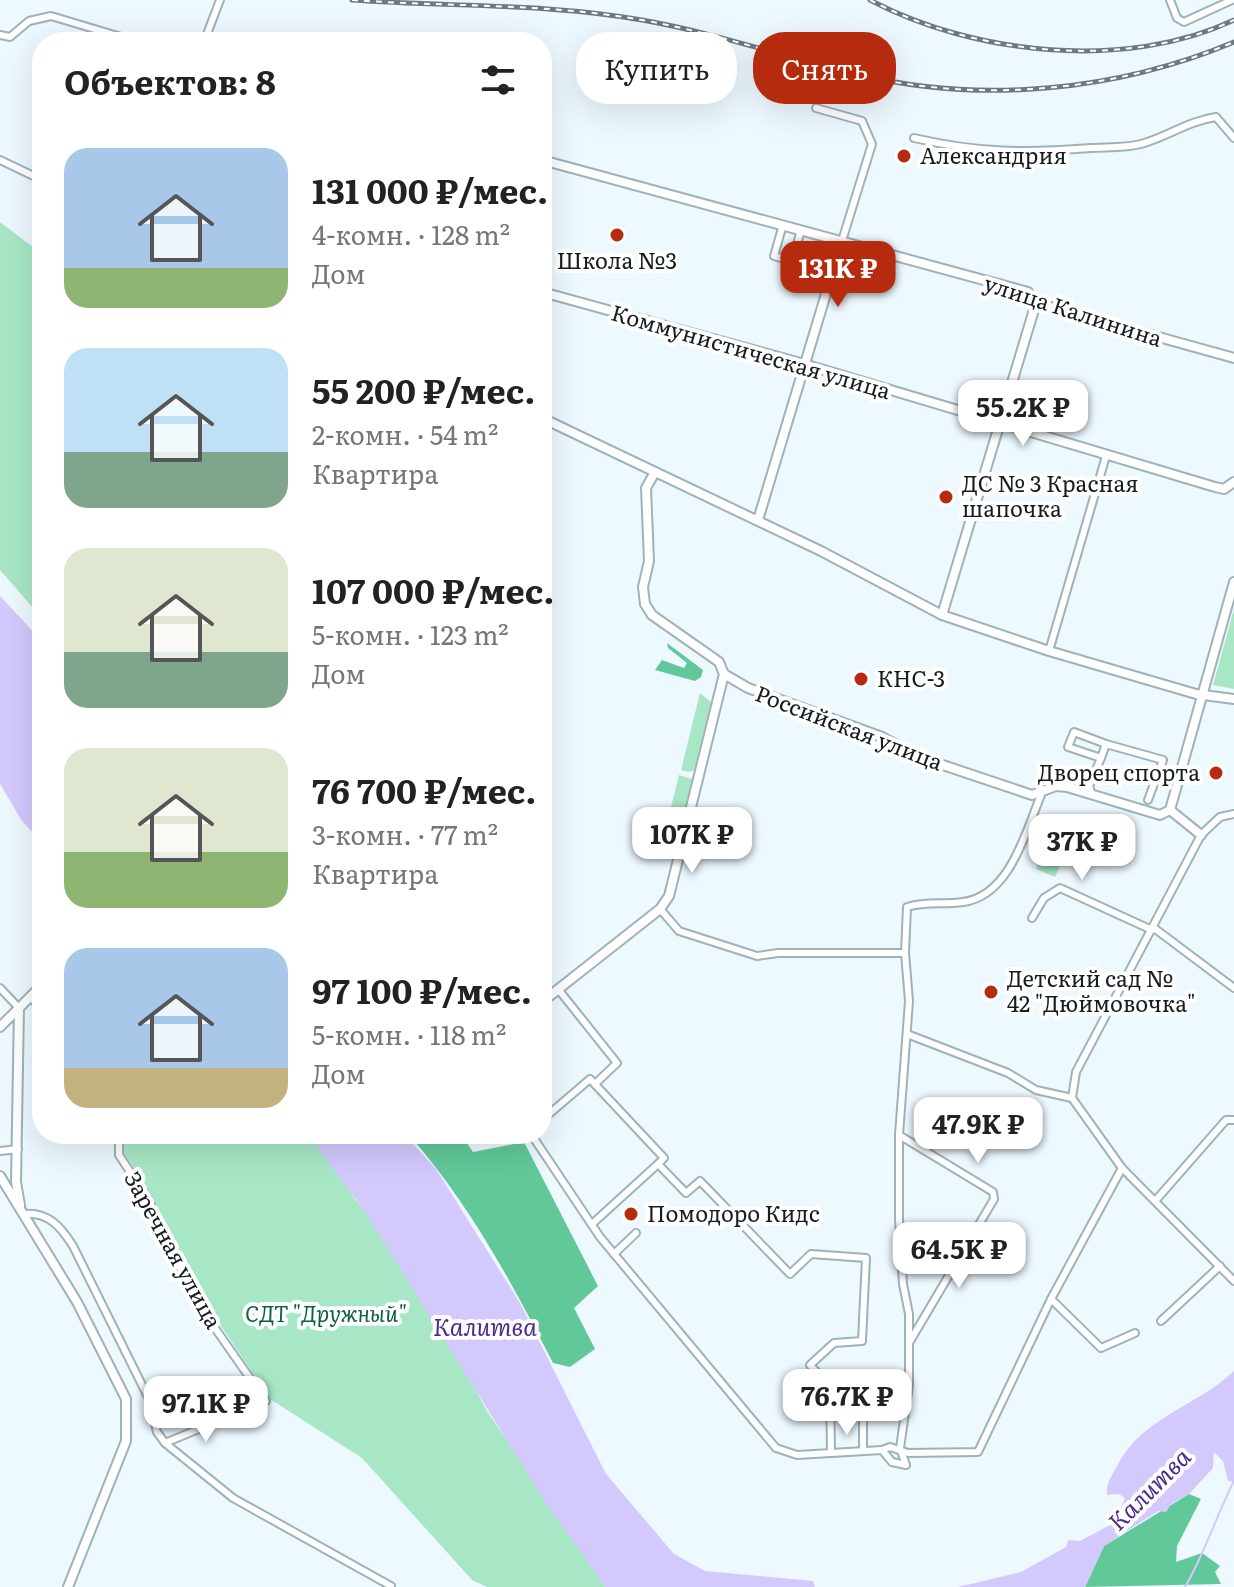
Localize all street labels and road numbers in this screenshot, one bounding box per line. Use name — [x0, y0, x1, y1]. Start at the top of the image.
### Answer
street label: улица Калинина — [980, 265, 1167, 354]
street label: Коммунистическая улица — [608, 295, 895, 406]
street label: Российская улица — [751, 676, 948, 778]
street label: Заречная улица — [117, 1165, 231, 1334]

